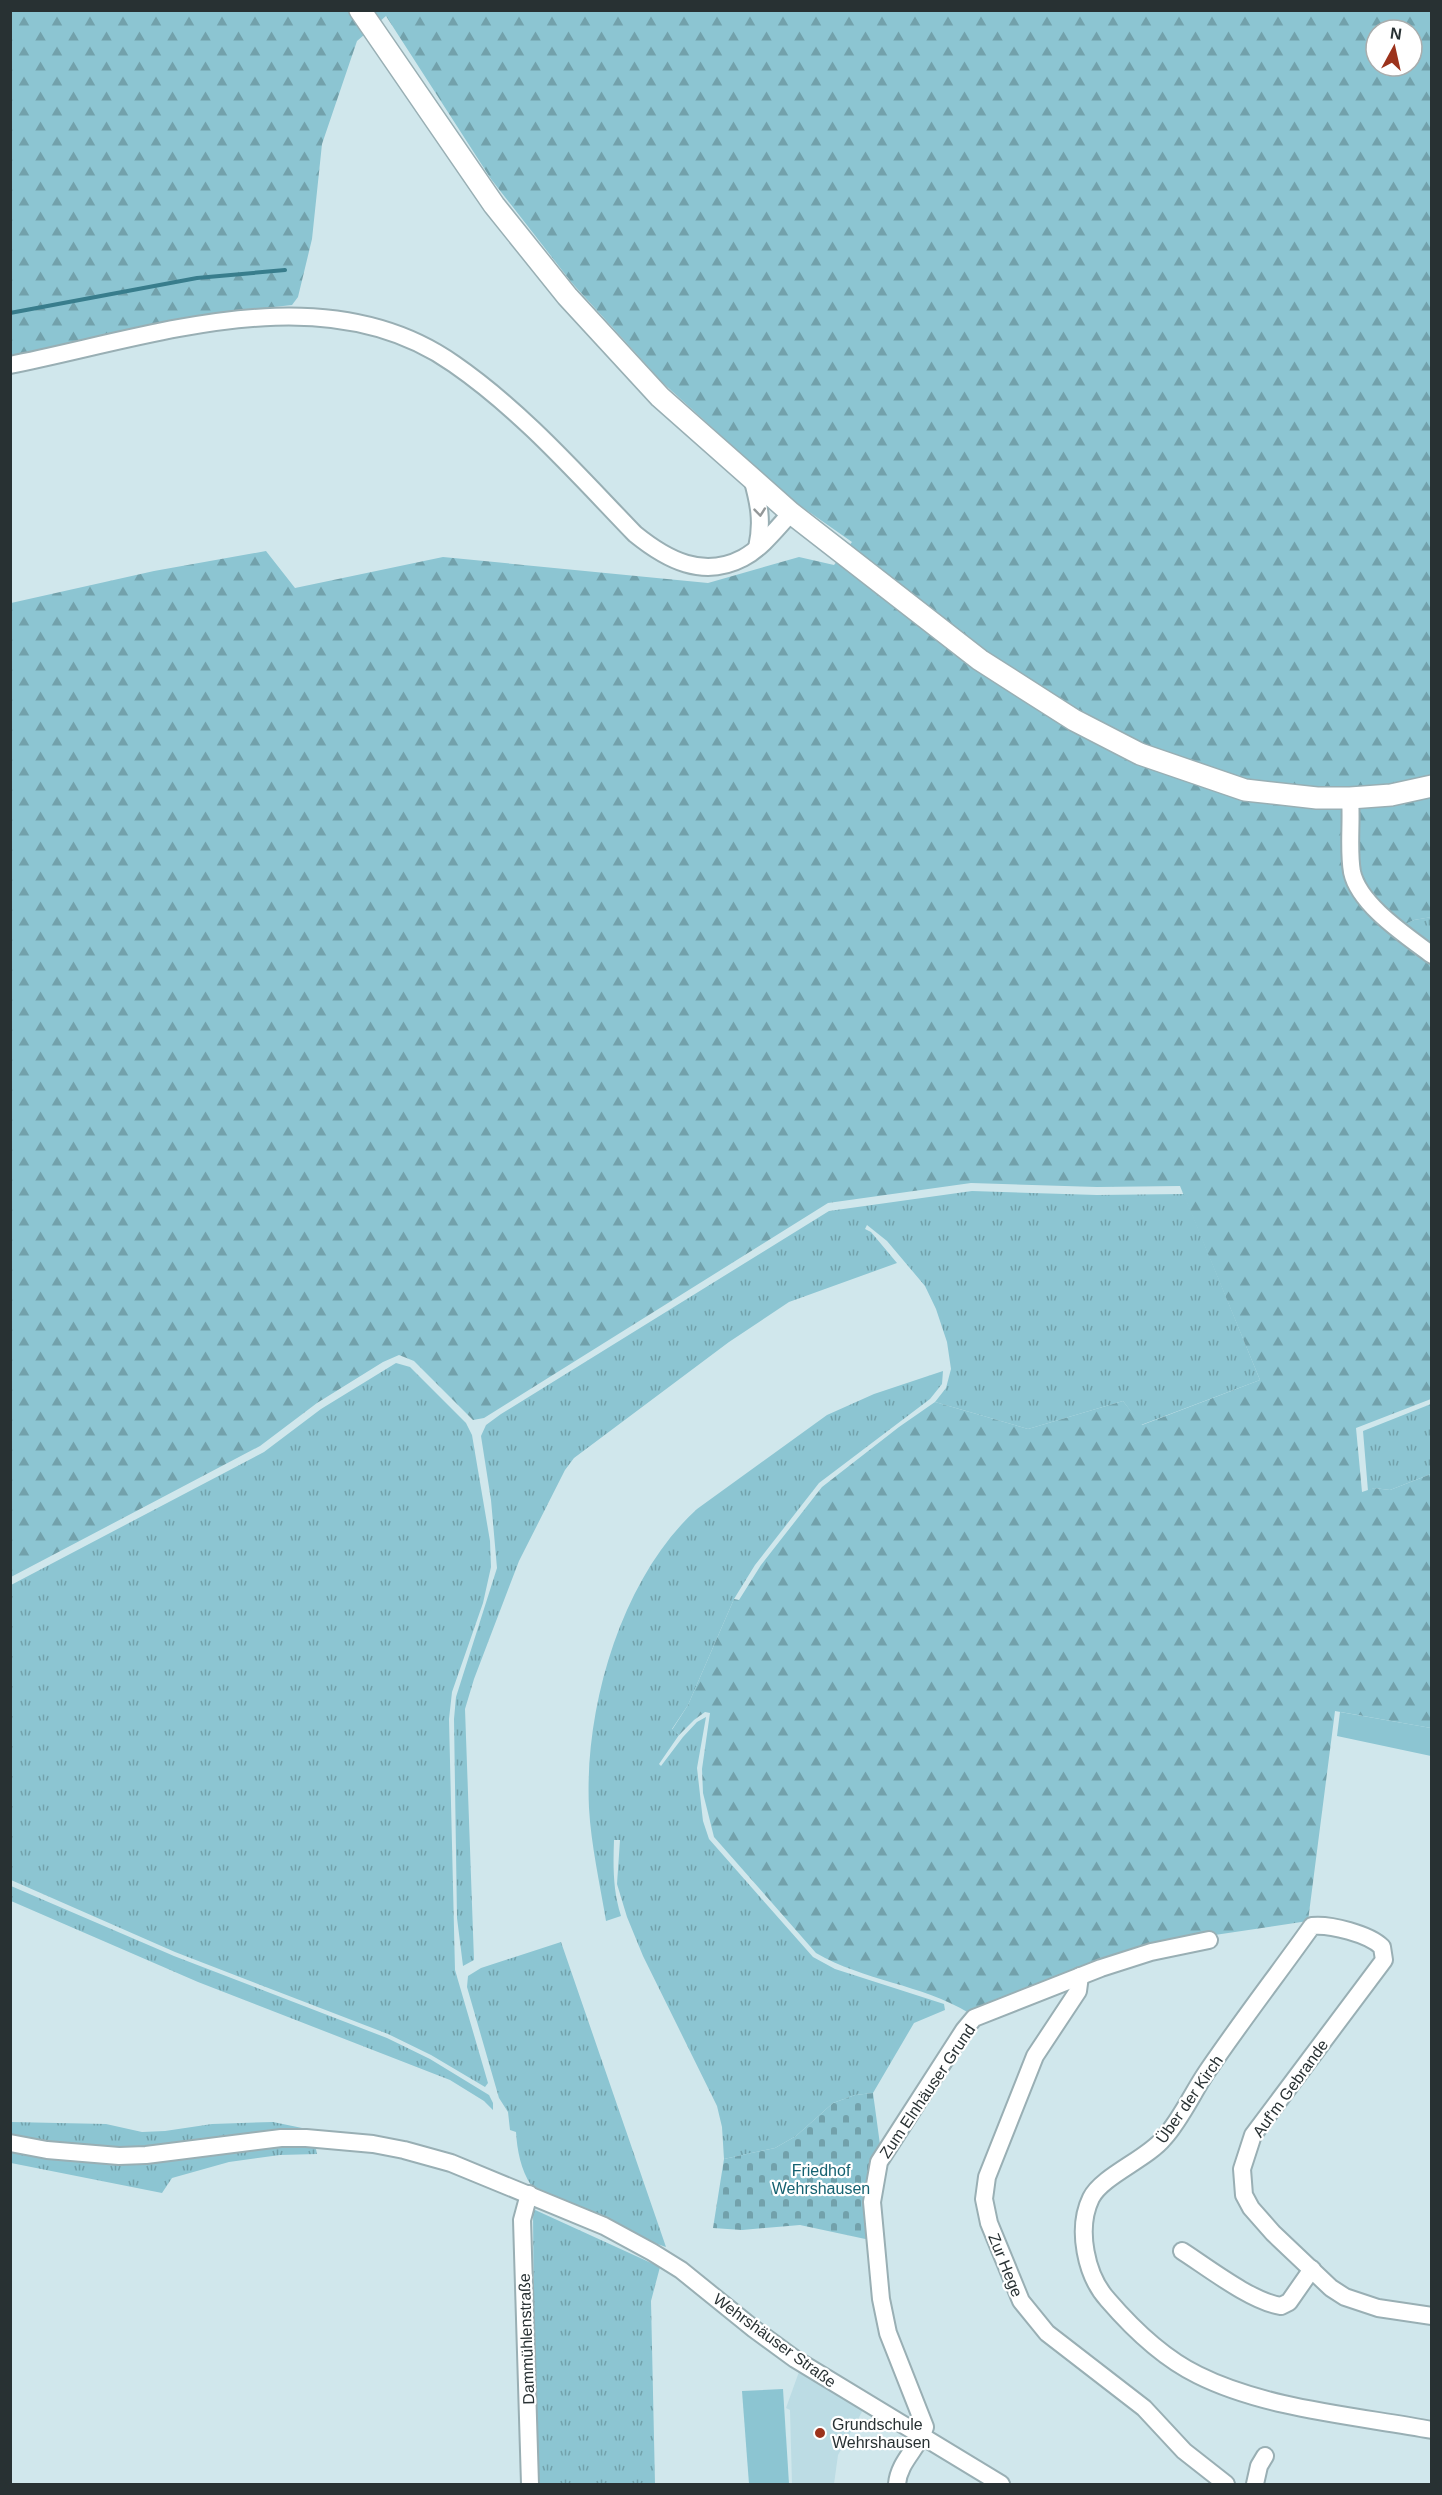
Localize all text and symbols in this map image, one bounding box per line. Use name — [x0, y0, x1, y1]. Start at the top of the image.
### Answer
north arrow — [1364, 18, 1424, 78]
text: N — [1389, 24, 1403, 43]
one-way arrow — [753, 508, 765, 517]
street label: Zum Elnhäuser Grund — [876, 2021, 978, 2161]
street label: Auf'm Gebrande — [1249, 2036, 1331, 2140]
street label: Über der Kirch — [1153, 2052, 1226, 2146]
park label: Friedhof Wehrshausen — [772, 2162, 870, 2197]
street label: Zur Hege — [985, 2231, 1026, 2299]
street label: Dammühlenstraße — [516, 2273, 537, 2405]
street label: Wehrshäuser Straße — [710, 2290, 839, 2391]
place label: Grundschule Wehrshausen — [832, 2416, 930, 2451]
marker: Grundschule Wehrshausen — [813, 2426, 827, 2440]

